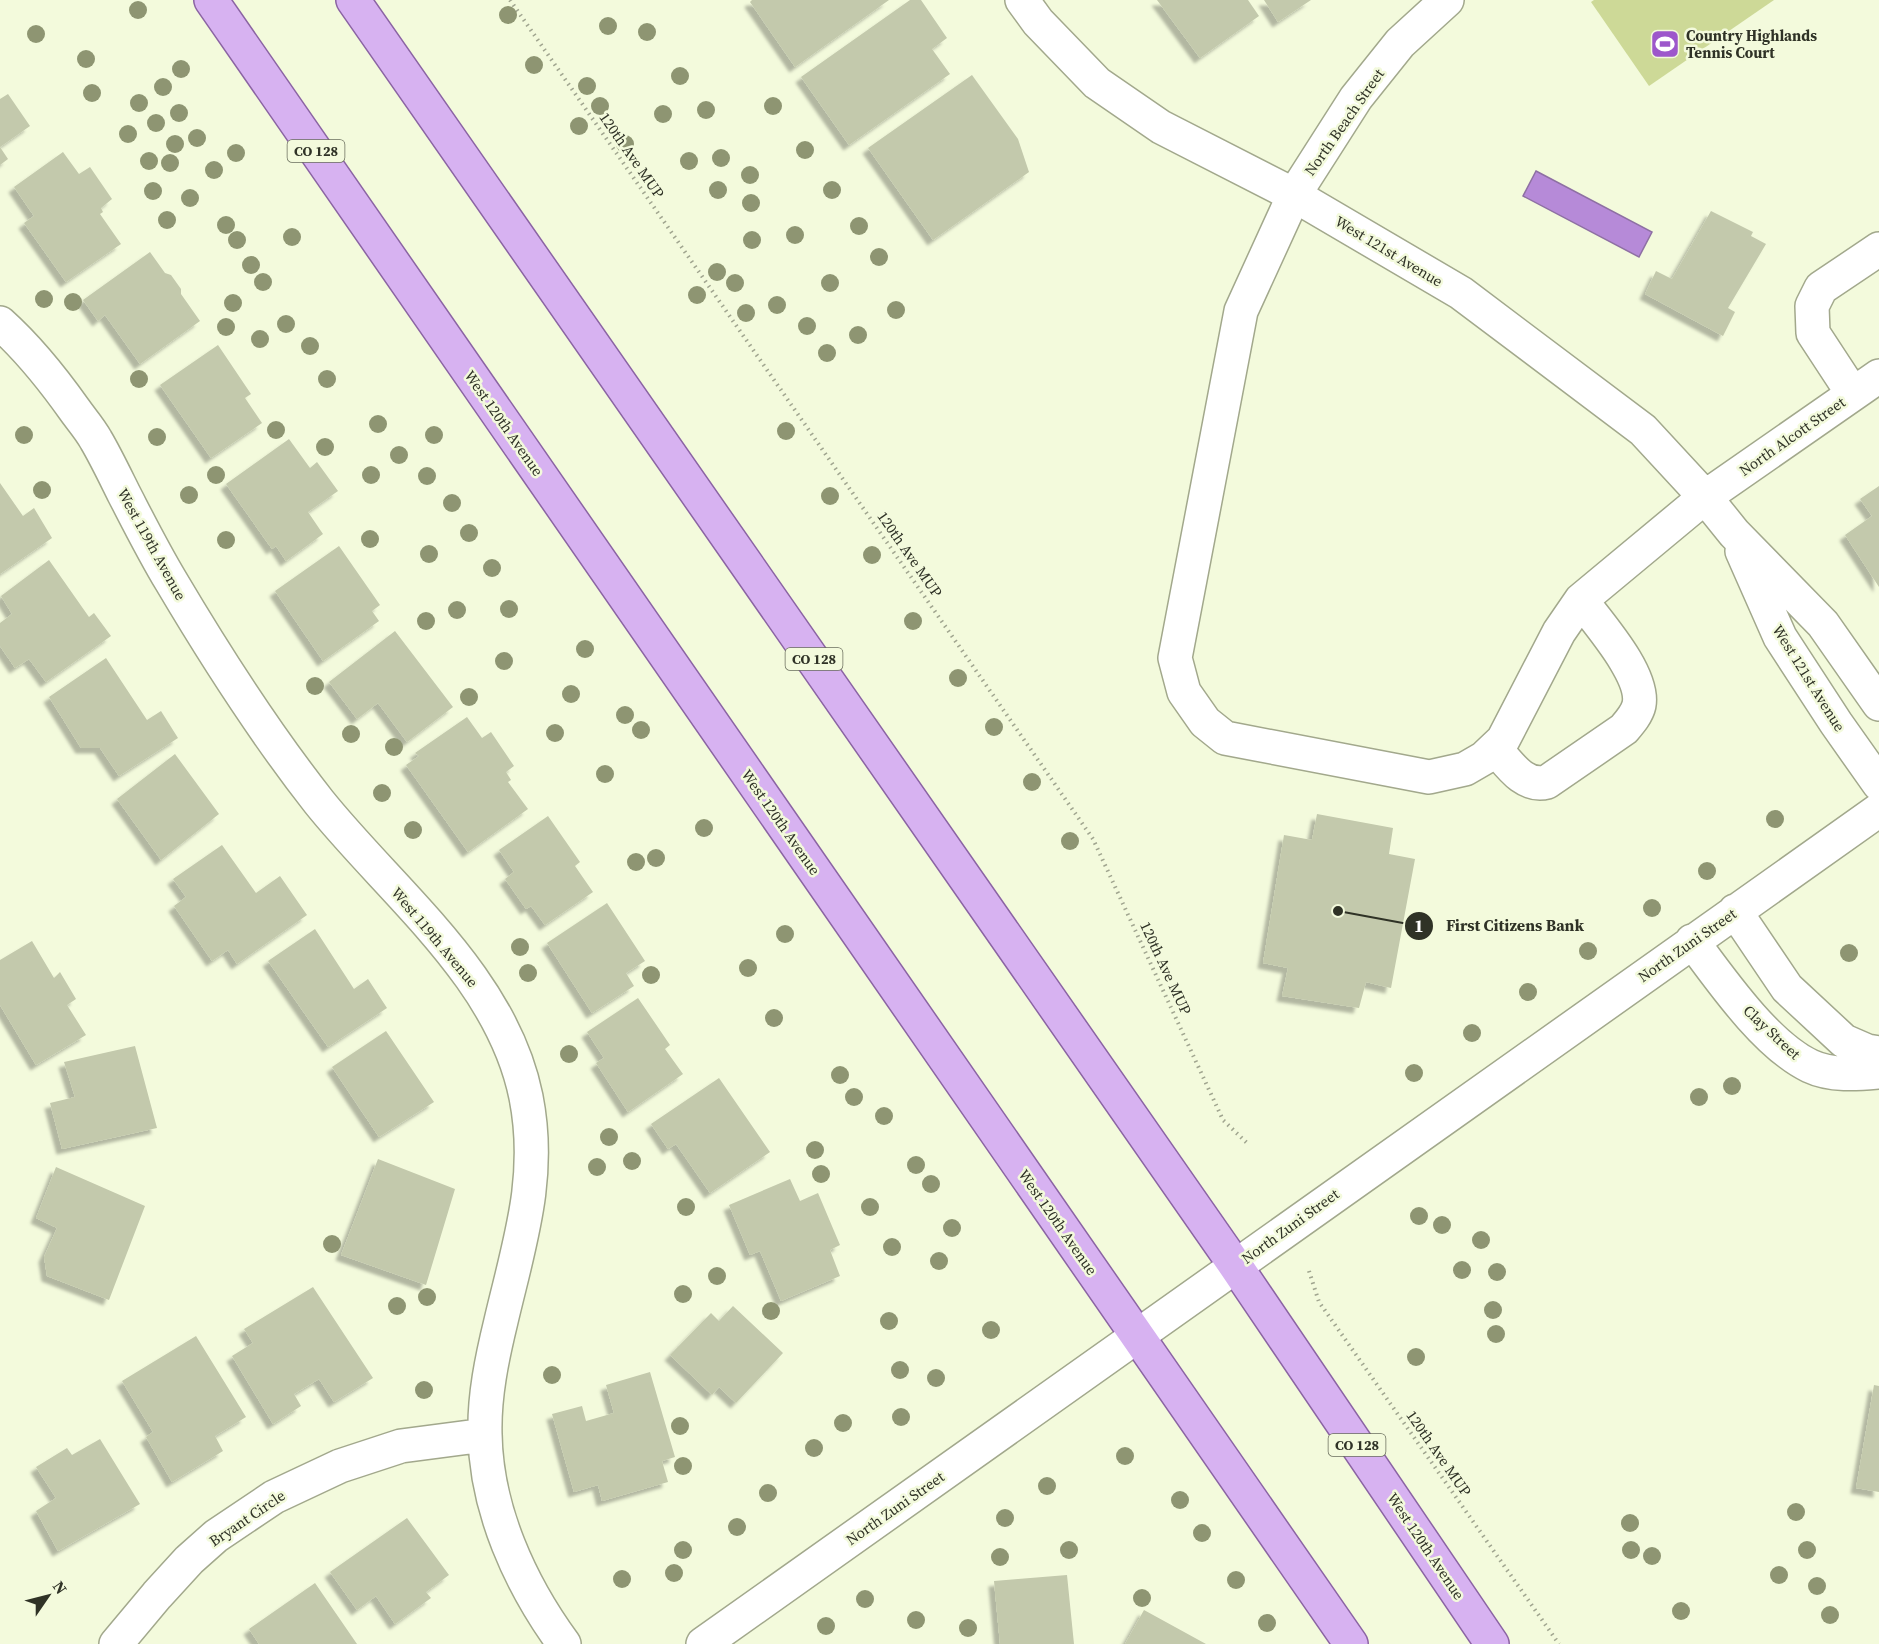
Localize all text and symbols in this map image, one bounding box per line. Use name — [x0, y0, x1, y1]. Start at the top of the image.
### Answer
place label: Country Highlands Tennis Court — [1686, 25, 1817, 63]
sports icon: Country Highlands Tennis Court — [1649, 28, 1681, 60]
street label: North Beach Street — [1299, 64, 1389, 180]
street label: 120th Ave MUP — [595, 108, 669, 202]
road number: CO 128 — [288, 140, 344, 162]
street label: West 121st Avenue — [1331, 210, 1447, 292]
street label: West 120th Avenue — [460, 366, 549, 481]
street label: North Alcott Street — [1735, 391, 1849, 480]
street label: West 119th Avenue — [113, 484, 192, 604]
street label: 120th Ave MUP — [873, 507, 947, 601]
street label: West 121st Avenue — [1768, 620, 1851, 736]
road number: CO 128 — [786, 648, 842, 670]
street label: West 120th Avenue — [737, 765, 826, 880]
street label: West 119th Avenue — [387, 882, 483, 992]
street label: North Zuni Street — [1634, 903, 1741, 987]
callout: First Citizens Bank — [1404, 909, 1596, 943]
text: 1 — [1414, 913, 1424, 938]
text: First Citizens Bank — [1446, 914, 1584, 936]
street label: 120th Ave MUP — [1135, 918, 1197, 1018]
street label: Clay Street — [1739, 1000, 1805, 1064]
street label: West 120th Avenue — [1014, 1165, 1103, 1280]
street label: North Zuni Street — [1237, 1183, 1343, 1269]
street label: 120th Ave MUP — [1402, 1406, 1476, 1500]
road number: CO 128 — [1328, 1434, 1386, 1456]
street label: North Zuni Street — [842, 1466, 949, 1550]
street label: Bryant Circle — [205, 1485, 290, 1551]
street label: West 120th Avenue — [1382, 1488, 1470, 1604]
north arrow — [18, 1566, 78, 1626]
text: N — [48, 1576, 73, 1599]

